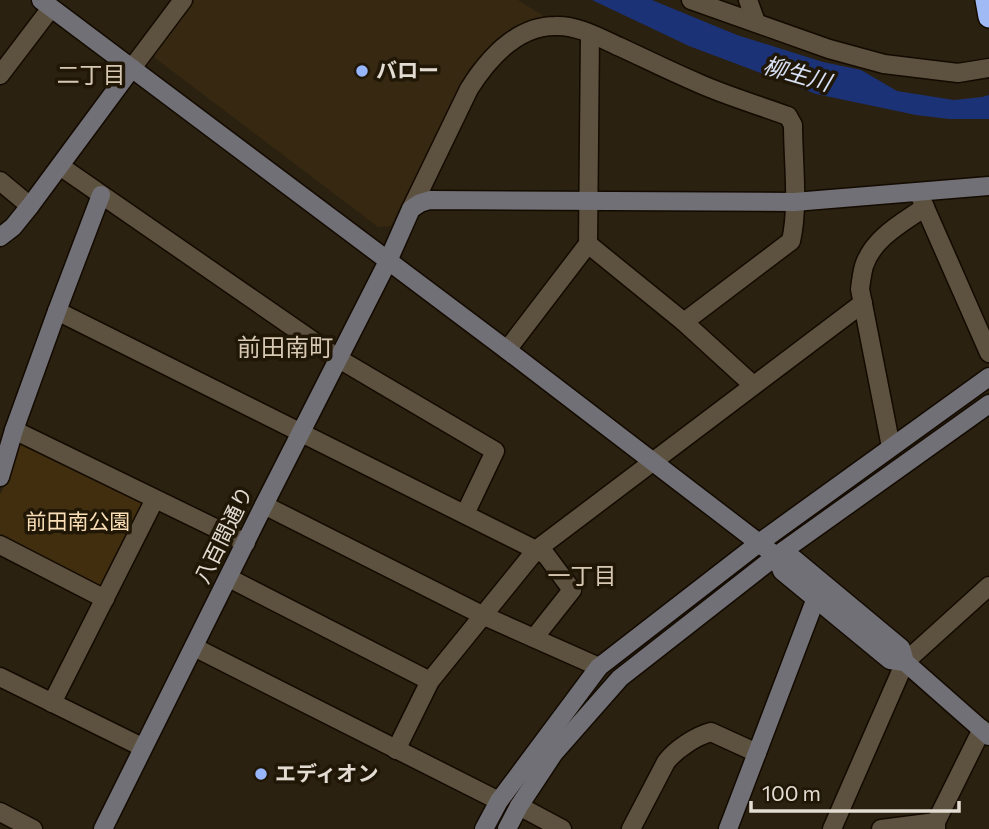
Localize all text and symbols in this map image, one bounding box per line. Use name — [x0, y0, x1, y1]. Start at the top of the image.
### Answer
water label: 柳生川 — [760, 50, 837, 97]
place label: バロー — [376, 57, 439, 82]
district label: 二丁目 — [57, 60, 126, 88]
marker: バロー — [354, 63, 370, 79]
district label: 前田南町 — [237, 332, 333, 361]
street label: 八百間通り — [188, 482, 257, 587]
park label: 前田南公園 — [26, 508, 131, 533]
district label: 一丁目 — [548, 561, 617, 589]
place label: エディオン — [275, 760, 379, 785]
marker: エディオン — [253, 766, 269, 782]
scale bar — [751, 770, 959, 814]
text: 100 m — [762, 780, 821, 805]

